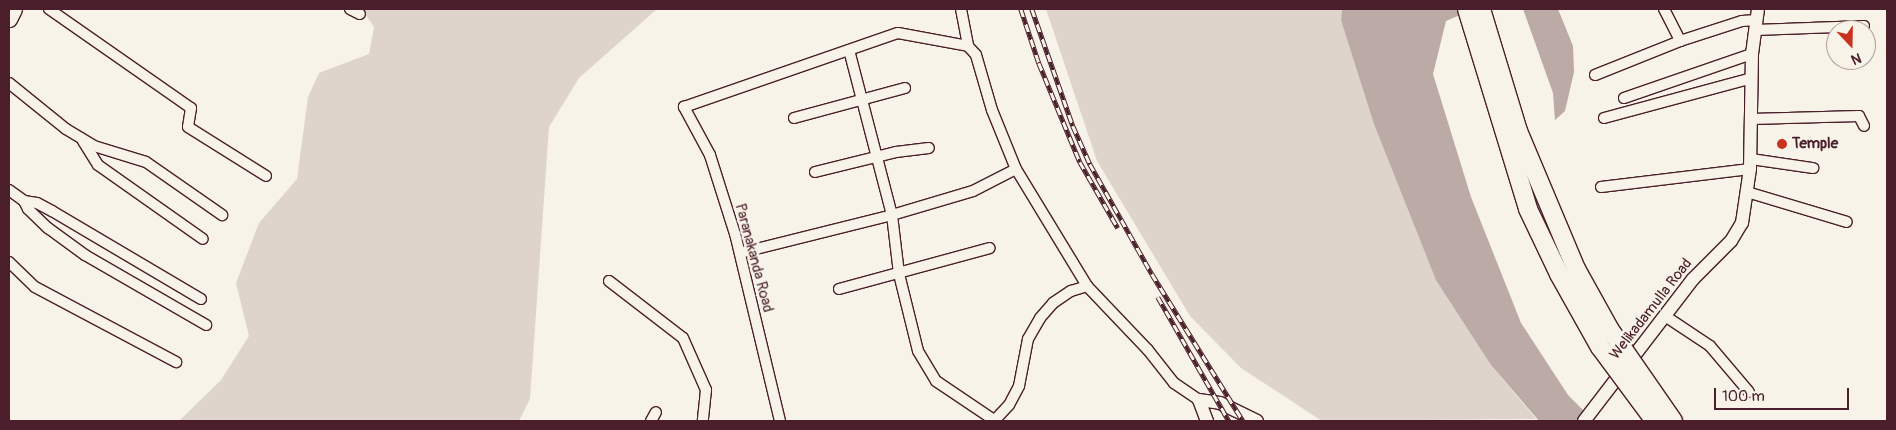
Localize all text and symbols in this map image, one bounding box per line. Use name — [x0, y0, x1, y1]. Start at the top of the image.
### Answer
north arrow — [1826, 20, 1876, 70]
text: N — [1849, 49, 1864, 68]
place label: Temple — [1792, 135, 1838, 153]
marker: Temple — [1776, 138, 1788, 150]
street label: Paranakanda Road — [731, 202, 777, 314]
street label: Welikadamulla Road — [1606, 255, 1696, 363]
scale bar — [1716, 378, 1851, 410]
text: 100 m — [1722, 387, 1765, 406]

